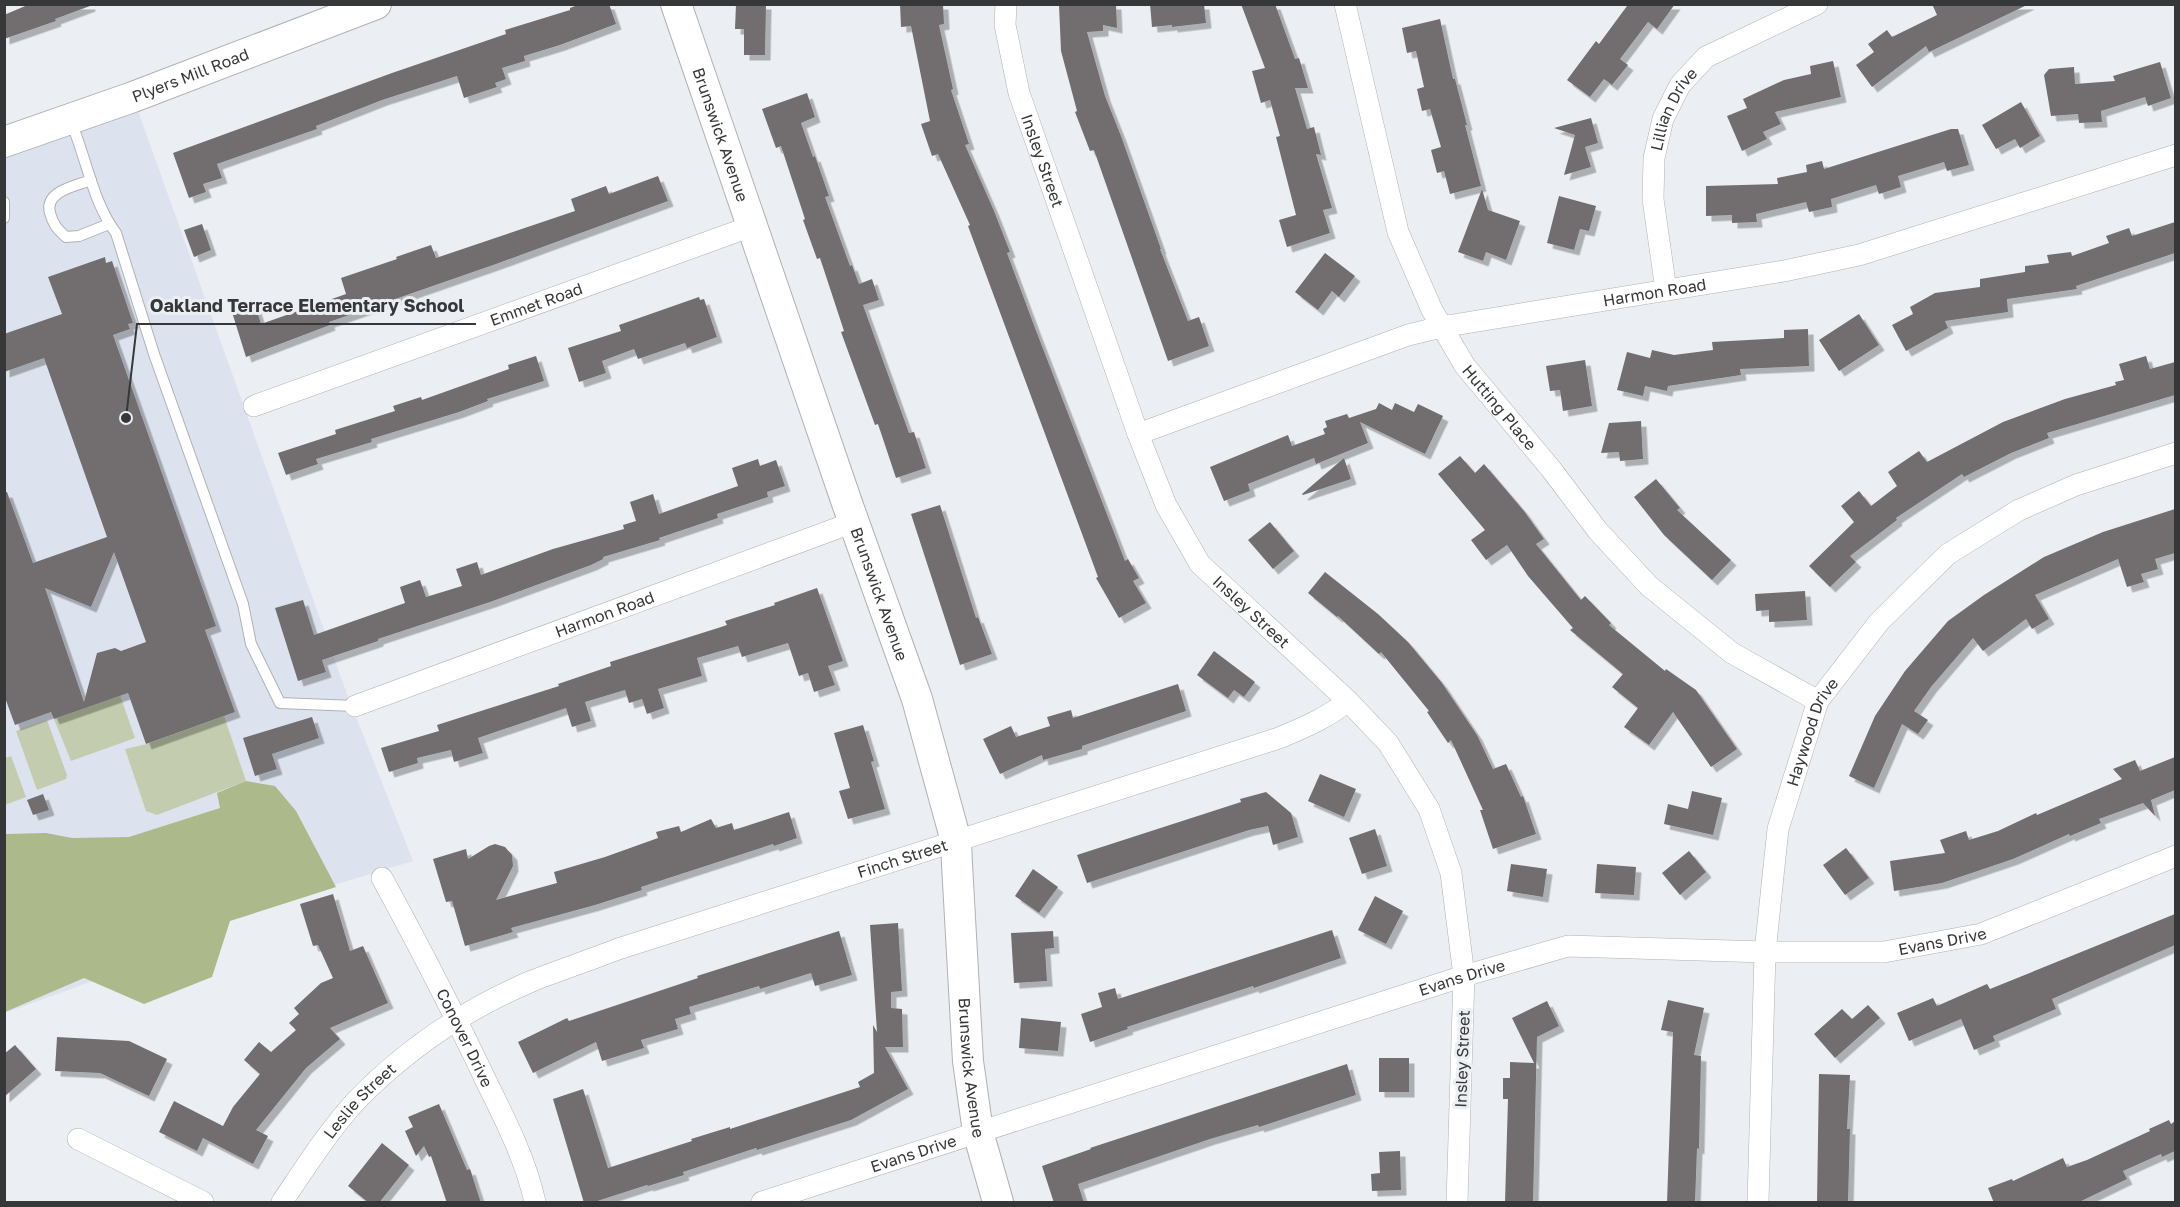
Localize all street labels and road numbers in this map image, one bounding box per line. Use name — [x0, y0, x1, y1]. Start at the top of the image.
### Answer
street label: Plyers Mill Road — [129, 44, 252, 106]
street label: Lillian Drive — [1646, 63, 1701, 153]
street label: Brunswick Avenue — [688, 65, 753, 204]
street label: Insley Street — [1017, 111, 1068, 210]
street label: Harmon Road — [1602, 274, 1708, 310]
street label: Emmet Road — [487, 278, 585, 330]
street label: Hutting Place — [1458, 361, 1541, 454]
street label: Brunswick Avenue — [846, 524, 913, 663]
street label: Insley Street — [1209, 571, 1294, 652]
street label: Harmon Road — [552, 587, 657, 641]
street label: Haywood Drive — [1782, 674, 1842, 789]
street label: Finch Street — [855, 834, 950, 882]
street label: Evans Drive — [1897, 923, 1989, 959]
street label: Evans Drive — [1416, 955, 1507, 1000]
street label: Conover Drive — [432, 985, 497, 1090]
street label: Brunswick Avenue — [954, 997, 989, 1140]
street label: Insley Street — [1450, 1010, 1474, 1108]
street label: Leslie Street — [319, 1058, 400, 1142]
street label: Evans Drive — [868, 1130, 959, 1176]

